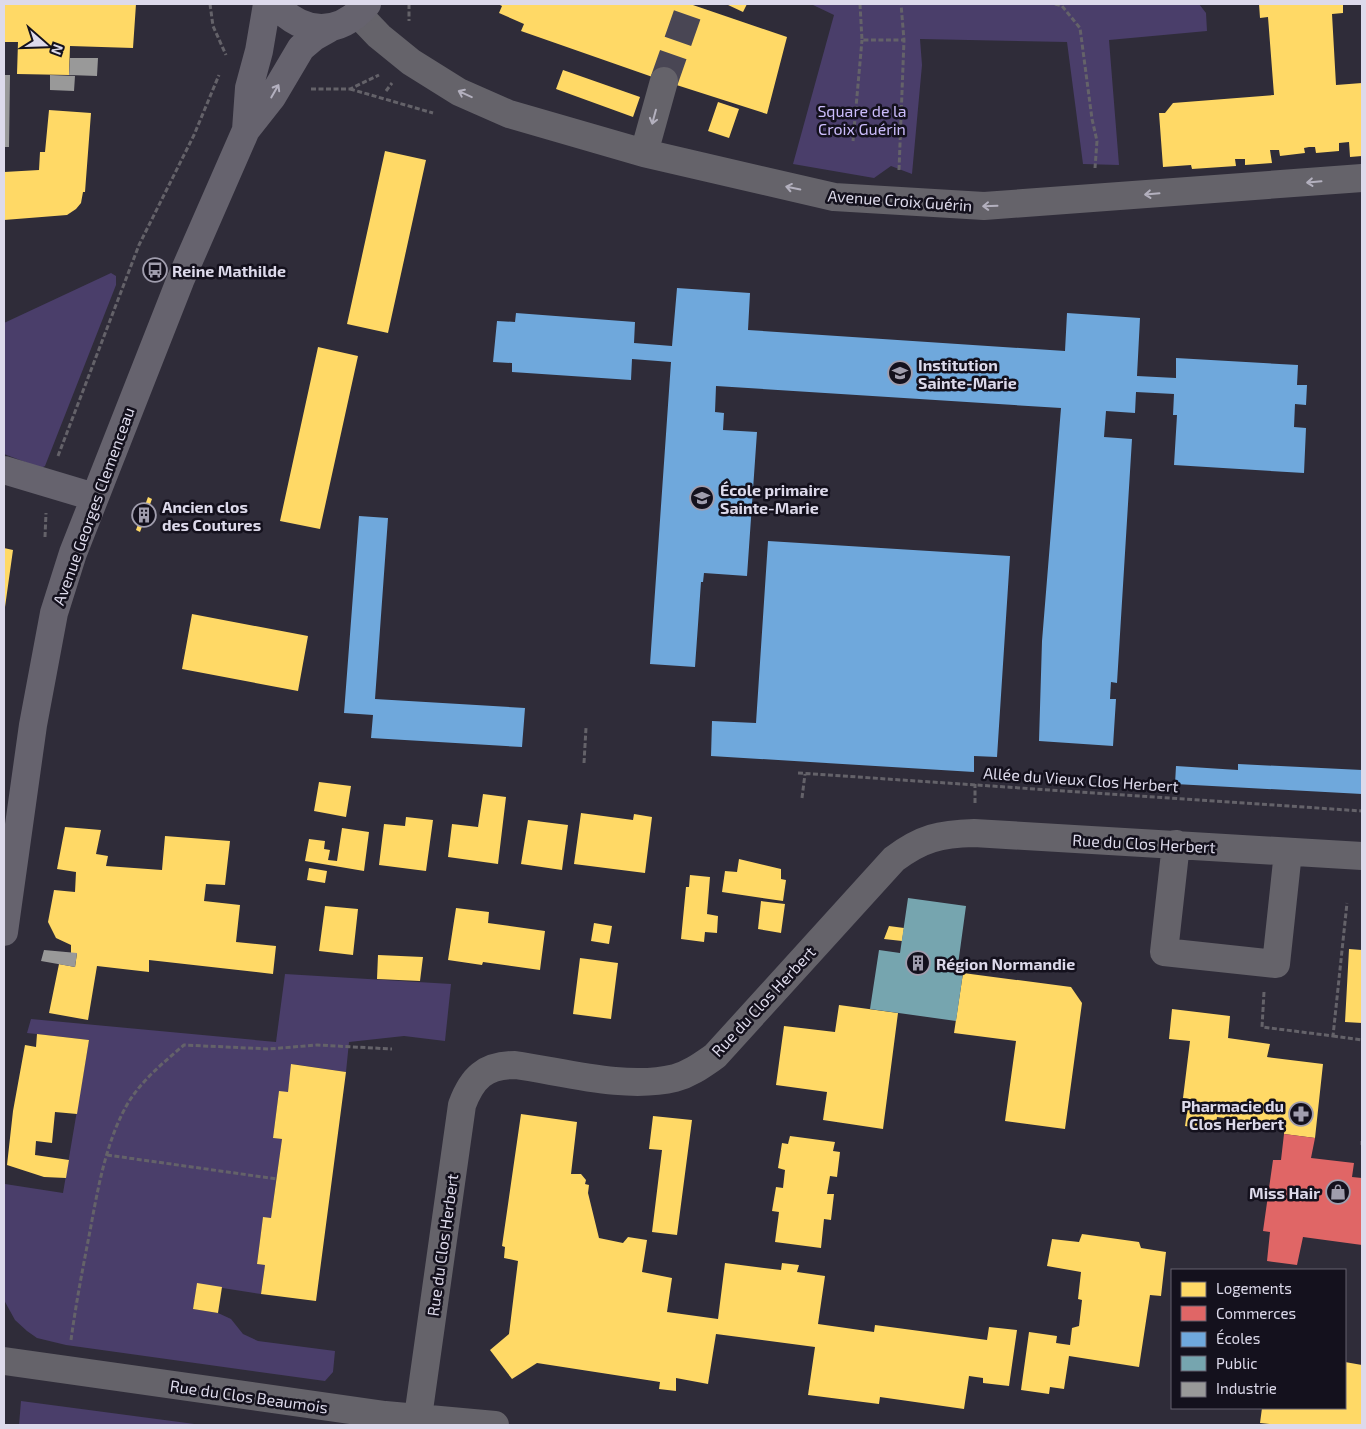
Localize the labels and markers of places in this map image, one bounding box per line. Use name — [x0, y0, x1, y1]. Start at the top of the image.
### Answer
bus stop icon: Reine Mathilde — [142, 257, 168, 283]
place label: Reine Mathilde — [172, 261, 286, 280]
place label: Institution Sainte-Marie — [918, 355, 1017, 392]
school or university icon: Institution Sainte-Marie — [887, 360, 913, 386]
place label: École primaire Sainte-Marie — [720, 480, 829, 517]
school or university icon: École primaire Sainte-Marie — [689, 485, 715, 511]
place label: Ancien clos des Coutures — [162, 497, 261, 534]
building icon: Ancien clos des Coutures — [131, 502, 157, 528]
building icon: Région Normandie — [905, 950, 931, 976]
place label: Région Normandie — [936, 954, 1075, 973]
place label: Pharmacie du Clos Herbert — [1181, 1096, 1284, 1133]
pharmacy icon: Pharmacie du Clos Herbert — [1288, 1101, 1314, 1127]
shop icon: Miss Hair — [1325, 1179, 1351, 1205]
place label: Miss Hair — [1249, 1183, 1320, 1202]

